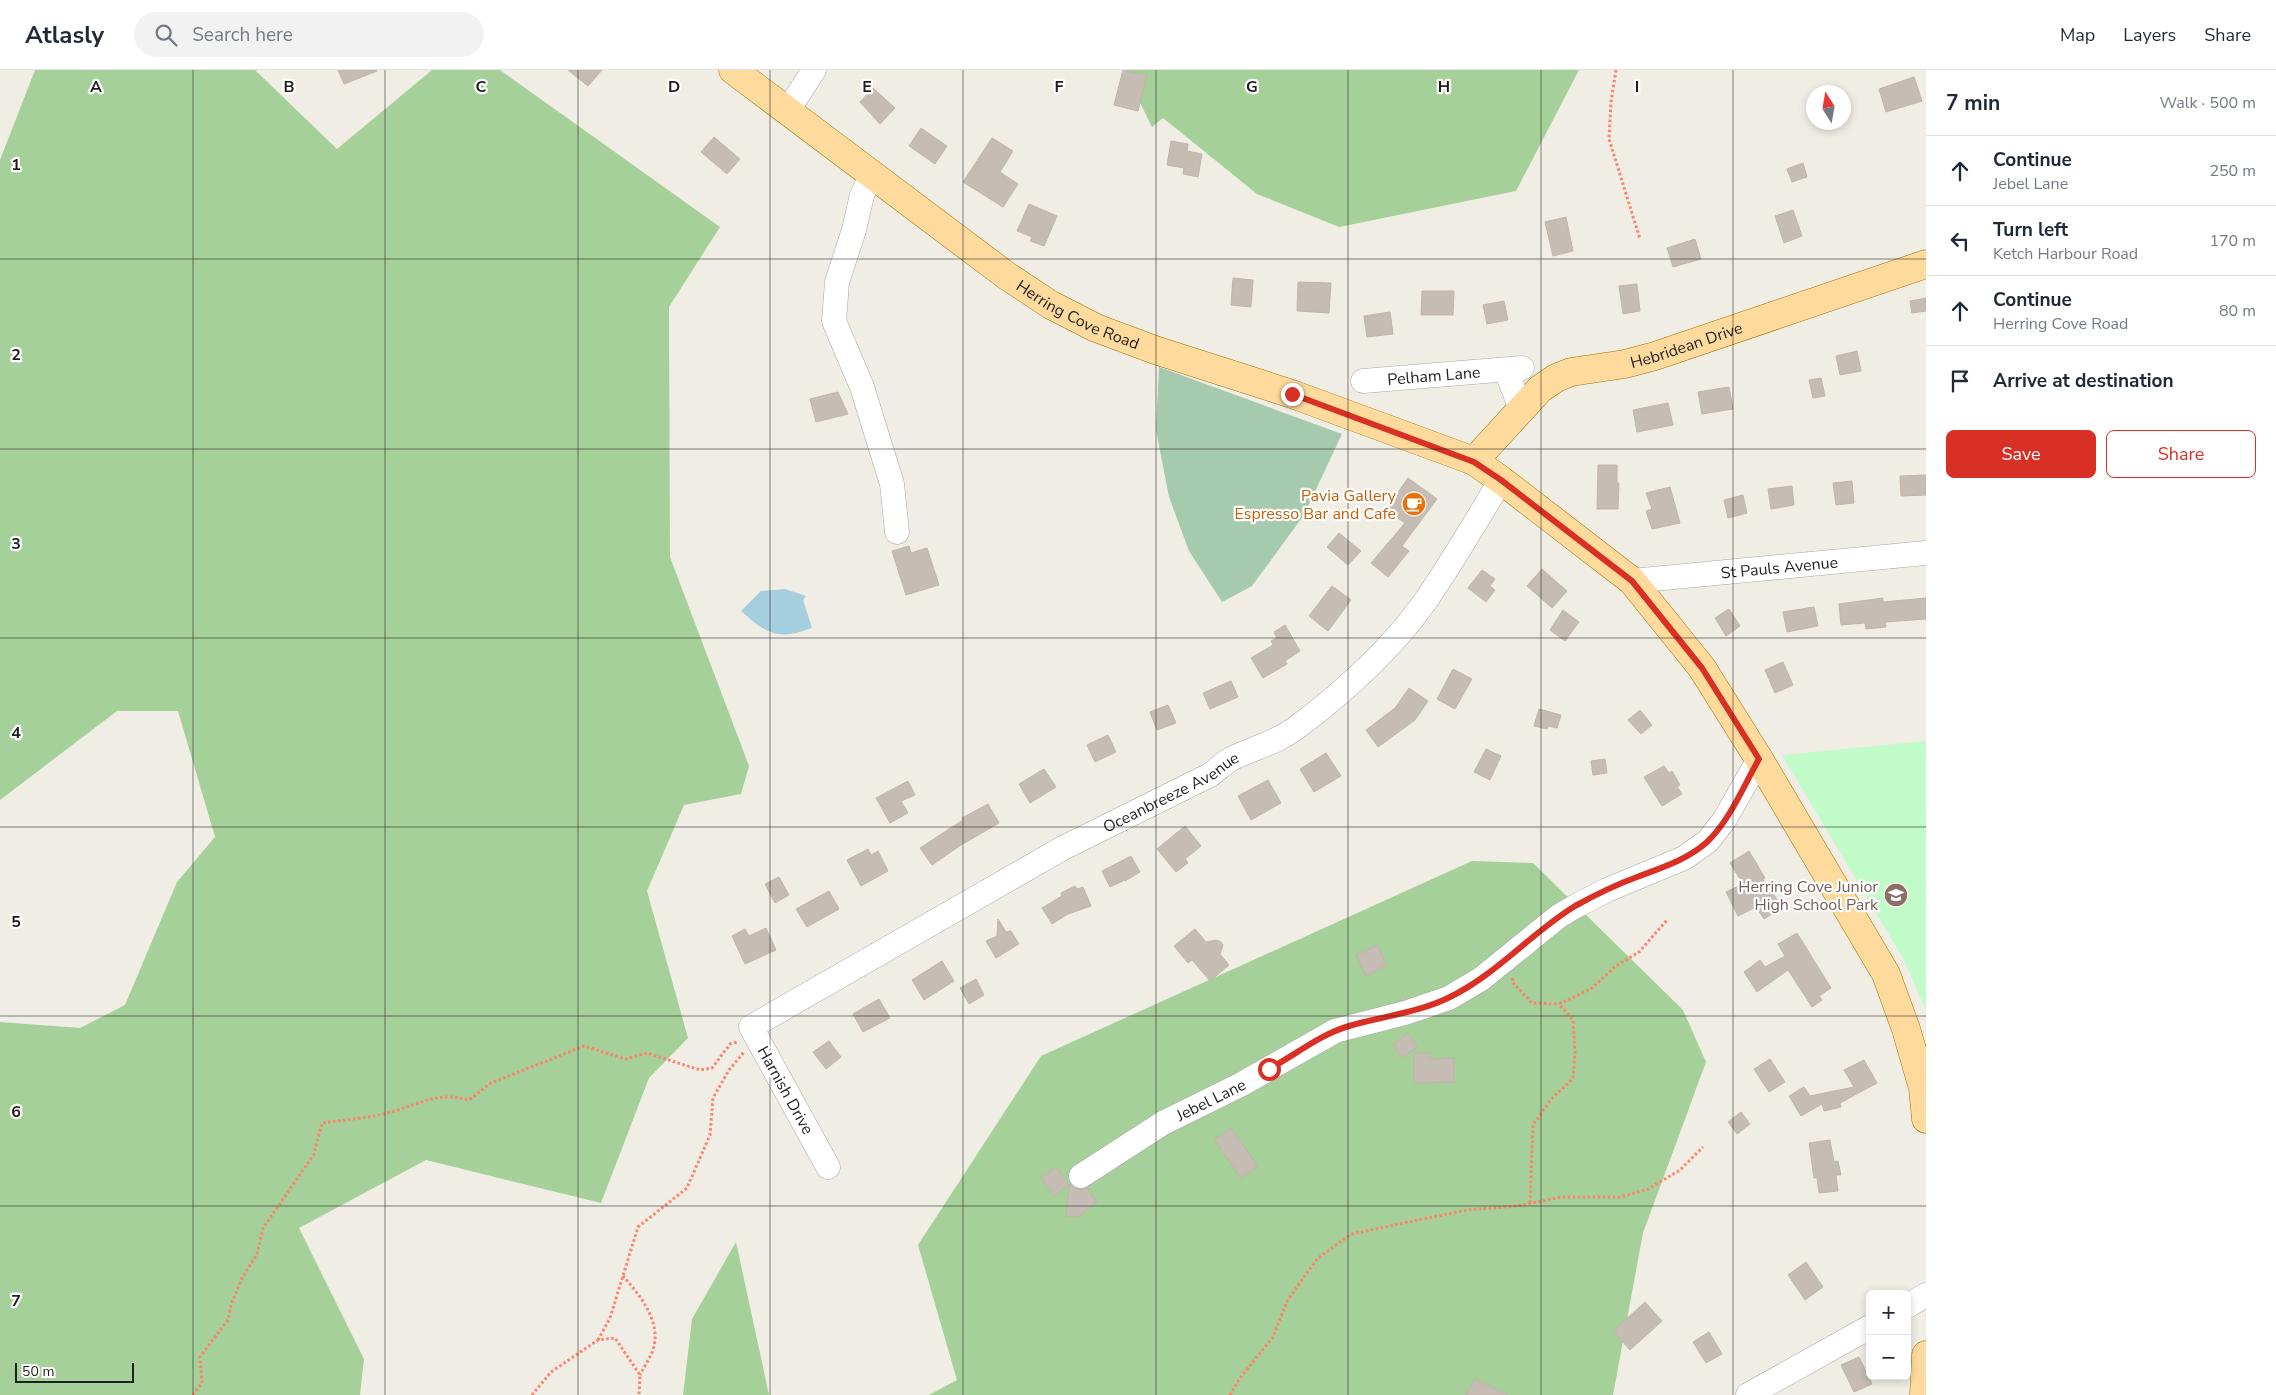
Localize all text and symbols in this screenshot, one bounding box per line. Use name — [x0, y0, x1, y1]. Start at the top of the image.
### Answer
search box — [134, 12, 484, 57]
text: Atlasly — [25, 19, 104, 51]
icon: search — [152, 21, 180, 49]
text: Search here — [192, 22, 293, 48]
text: Map — [2060, 23, 2095, 47]
text: Layers — [2123, 23, 2176, 47]
text: Share — [2204, 23, 2251, 47]
text: A — [90, 76, 102, 98]
text: B — [283, 76, 295, 98]
text: C — [476, 76, 487, 98]
text: D — [668, 76, 680, 98]
text: E — [862, 76, 872, 98]
text: F — [1055, 76, 1064, 98]
text: G — [1246, 76, 1258, 98]
text: H — [1438, 76, 1450, 98]
text: I — [1635, 76, 1639, 98]
north arrow — [1806, 85, 1851, 130]
text: 7 min — [1946, 89, 2000, 117]
text: Walk · 500 m — [2160, 92, 2256, 114]
text: Continue — [1993, 147, 2072, 173]
text: 1 — [11, 154, 21, 176]
icon: ahead — [1946, 157, 1974, 185]
text: 250 m — [2209, 160, 2256, 182]
text: Jebel Lane — [1993, 173, 2068, 195]
text: Turn left — [1993, 217, 2068, 243]
icon: left — [1946, 227, 1974, 255]
text: 170 m — [2209, 230, 2256, 252]
text: Ketch Harbour Road — [1993, 243, 2138, 265]
street label: Herring Cove Road — [1012, 275, 1142, 355]
text: Continue — [1993, 287, 2072, 313]
icon: ahead — [1946, 297, 1974, 325]
text: 80 m — [2219, 300, 2256, 322]
text: Herring Cove Road — [1993, 313, 2128, 335]
street label: Hebridean Drive — [1628, 317, 1746, 374]
text: 2 — [11, 344, 21, 366]
street label: Pelham Lane — [1386, 361, 1481, 391]
icon: arrive — [1946, 367, 1974, 395]
text: Arrive at destination — [1993, 368, 2174, 394]
route end — [1281, 383, 1304, 406]
button: Save — [1946, 430, 2096, 478]
button: Share — [2106, 430, 2256, 478]
place label: Pavia Gallery Espresso Bar and Cafe — [1234, 485, 1397, 525]
cafe icon: Pavia Gallery Espresso Bar and Cafe — [1401, 491, 1427, 517]
text: 3 — [11, 533, 21, 555]
street label: St Pauls Avenue — [1720, 551, 1839, 584]
text: 4 — [11, 722, 21, 744]
street label: Oceanbreeze Avenue — [1099, 747, 1242, 838]
place label: Herring Cove Junior High School Park — [1738, 876, 1879, 916]
school or university icon: Herring Cove Junior High School Park — [1883, 882, 1909, 908]
text: 5 — [11, 911, 21, 933]
street label: Harnish Drive — [752, 1042, 819, 1139]
route start — [1258, 1058, 1281, 1081]
street label: Jebel Lane — [1172, 1074, 1250, 1127]
text: 6 — [11, 1101, 21, 1123]
text: 7 — [11, 1290, 21, 1312]
map controls — [1866, 1290, 1911, 1380]
button: + — [1866, 1290, 1911, 1335]
button: − — [1866, 1335, 1911, 1380]
scale bar — [15, 1360, 134, 1383]
text: 50 m — [22, 1362, 54, 1381]

